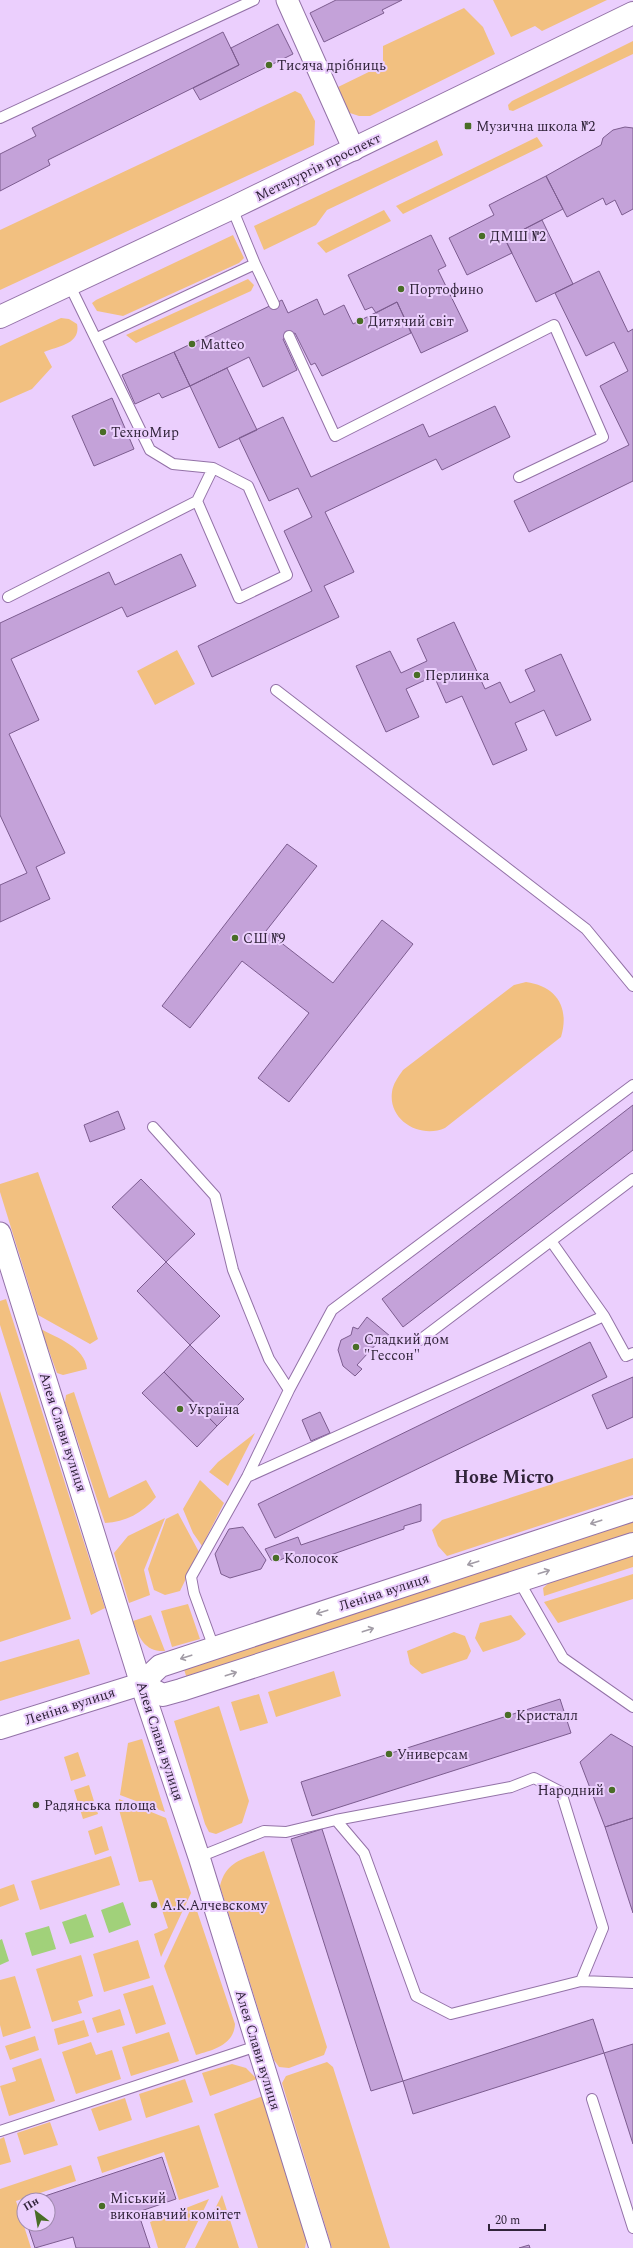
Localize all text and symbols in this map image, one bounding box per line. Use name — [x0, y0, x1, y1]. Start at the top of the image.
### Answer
place label: Тисяча дрібниць — [277, 55, 386, 76]
marker: Тисяча дрібниць — [264, 60, 274, 70]
place label: Музична школа №2 — [476, 116, 595, 137]
marker: Музична школа №2 — [463, 121, 473, 131]
street label: Металургів проспект — [252, 127, 384, 207]
place label: ДМШ №2 — [490, 226, 546, 247]
marker: ДМШ №2 — [477, 231, 487, 241]
place label: Портофино — [409, 279, 484, 300]
marker: Портофино — [396, 284, 406, 294]
place label: Дитячий світ — [368, 311, 454, 332]
marker: Дитячий світ — [355, 316, 365, 326]
place label: Matteo — [200, 334, 245, 355]
marker: Matteo — [187, 339, 197, 349]
place label: ТехноМир — [111, 422, 179, 443]
marker: ТехноМир — [98, 427, 108, 437]
place label: Перлинка — [425, 665, 489, 686]
marker: Перлинка — [412, 670, 422, 680]
place label: СШ №9 — [243, 928, 286, 949]
marker: СШ №9 — [230, 933, 240, 943]
place label: Сладкий дом "Гессон" — [364, 1329, 449, 1366]
marker: Сладкий дом "Гессон" — [351, 1342, 361, 1352]
street label: Алея Слави вулиця — [34, 1370, 92, 1494]
place label: Україна — [188, 1399, 239, 1420]
marker: Україна — [175, 1404, 185, 1414]
district label: Нове Місто — [454, 1464, 554, 1491]
one-way arrow — [590, 1519, 603, 1526]
place label: Колосок — [284, 1548, 339, 1569]
marker: Колосок — [271, 1553, 281, 1563]
one-way arrow — [466, 1560, 479, 1567]
street label: Леніна вулиця — [336, 1568, 432, 1616]
one-way arrow — [538, 1568, 550, 1576]
one-way arrow — [317, 1609, 329, 1617]
one-way arrow — [361, 1626, 374, 1633]
one-way arrow — [180, 1654, 192, 1662]
one-way arrow — [224, 1670, 237, 1677]
street label: Алея Слави вулиця — [131, 1679, 189, 1803]
street label: Леніна вулиця — [22, 1682, 118, 1730]
place label: Кристалл — [516, 1705, 578, 1726]
marker: Кристалл — [503, 1710, 513, 1720]
place label: Универсам — [397, 1744, 468, 1765]
marker: Универсам — [384, 1749, 394, 1759]
place label: Народний — [538, 1780, 604, 1801]
marker: Народний — [607, 1785, 617, 1795]
place label: Радянська площа — [44, 1795, 156, 1816]
marker: Радянська площа — [31, 1800, 41, 1810]
place label: А.К.Алчевскому — [162, 1895, 268, 1916]
marker: А.К.Алчевскому — [149, 1900, 159, 1910]
street label: Алея Слави вулиця — [230, 1987, 286, 2113]
place label: Міський виконавчий комітет — [110, 2188, 241, 2225]
north arrow — [16, 2192, 56, 2232]
text: Пн — [20, 2192, 42, 2215]
marker: Міський виконавчий комітет — [97, 2201, 107, 2211]
scale bar — [489, 2206, 545, 2232]
text: 20 m — [495, 2211, 520, 2230]

